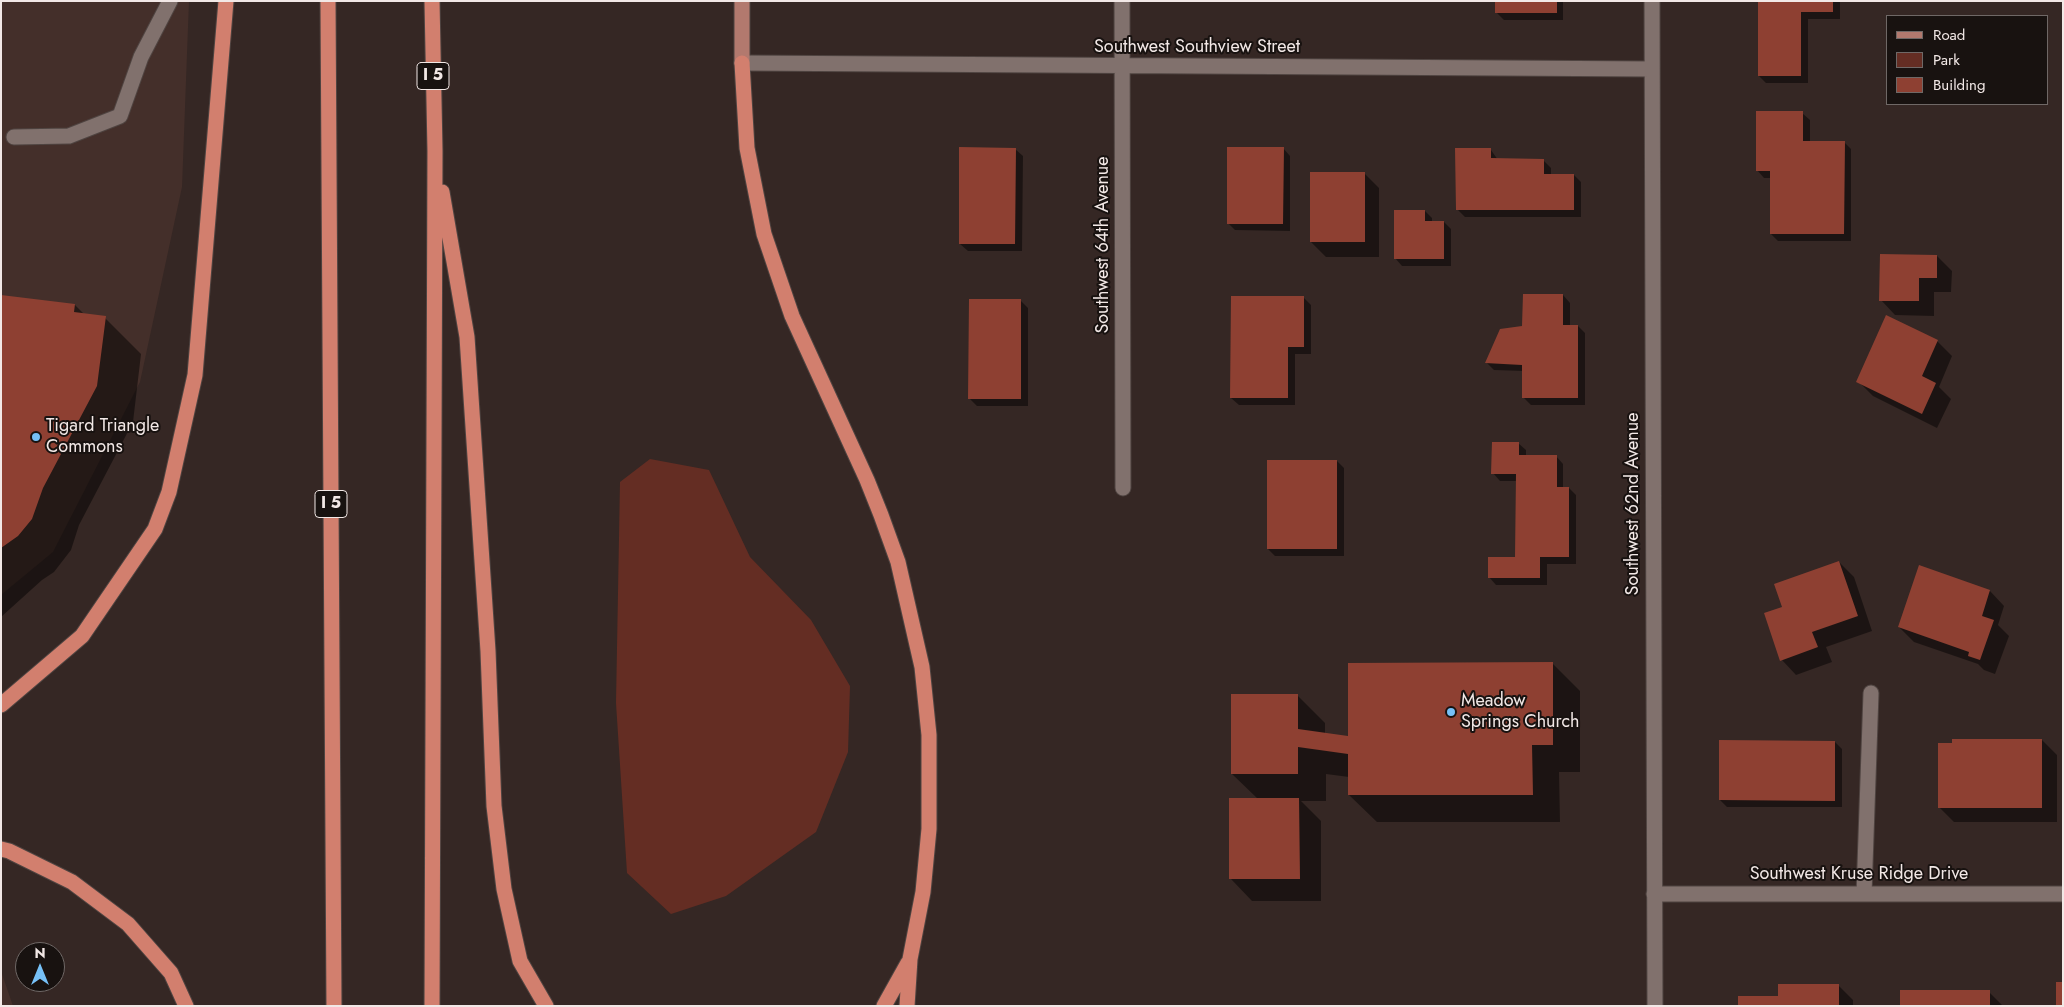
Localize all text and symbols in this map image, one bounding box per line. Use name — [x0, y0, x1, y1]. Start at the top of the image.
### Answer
legend — [1886, 15, 2049, 105]
text: Road — [1933, 24, 1965, 46]
street label: Southwest Southview Street — [1094, 37, 1300, 59]
text: Park — [1933, 49, 1960, 71]
road number: I 5 — [417, 62, 449, 90]
text: Building — [1933, 74, 1985, 96]
street label: Southwest 64th Avenue — [1093, 156, 1115, 334]
street label: Southwest 62nd Avenue — [1623, 413, 1645, 595]
place label: Tigard Triangle Commons — [46, 416, 159, 458]
marker: Tigard Triangle Commons — [30, 431, 42, 443]
road number: I 5 — [315, 490, 347, 518]
place label: Meadow Springs Church — [1461, 691, 1580, 734]
marker: Meadow Springs Church — [1445, 706, 1457, 718]
street label: Southwest Kruse Ridge Drive — [1750, 864, 1968, 886]
north arrow — [15, 942, 65, 992]
text: N — [34, 943, 46, 963]

